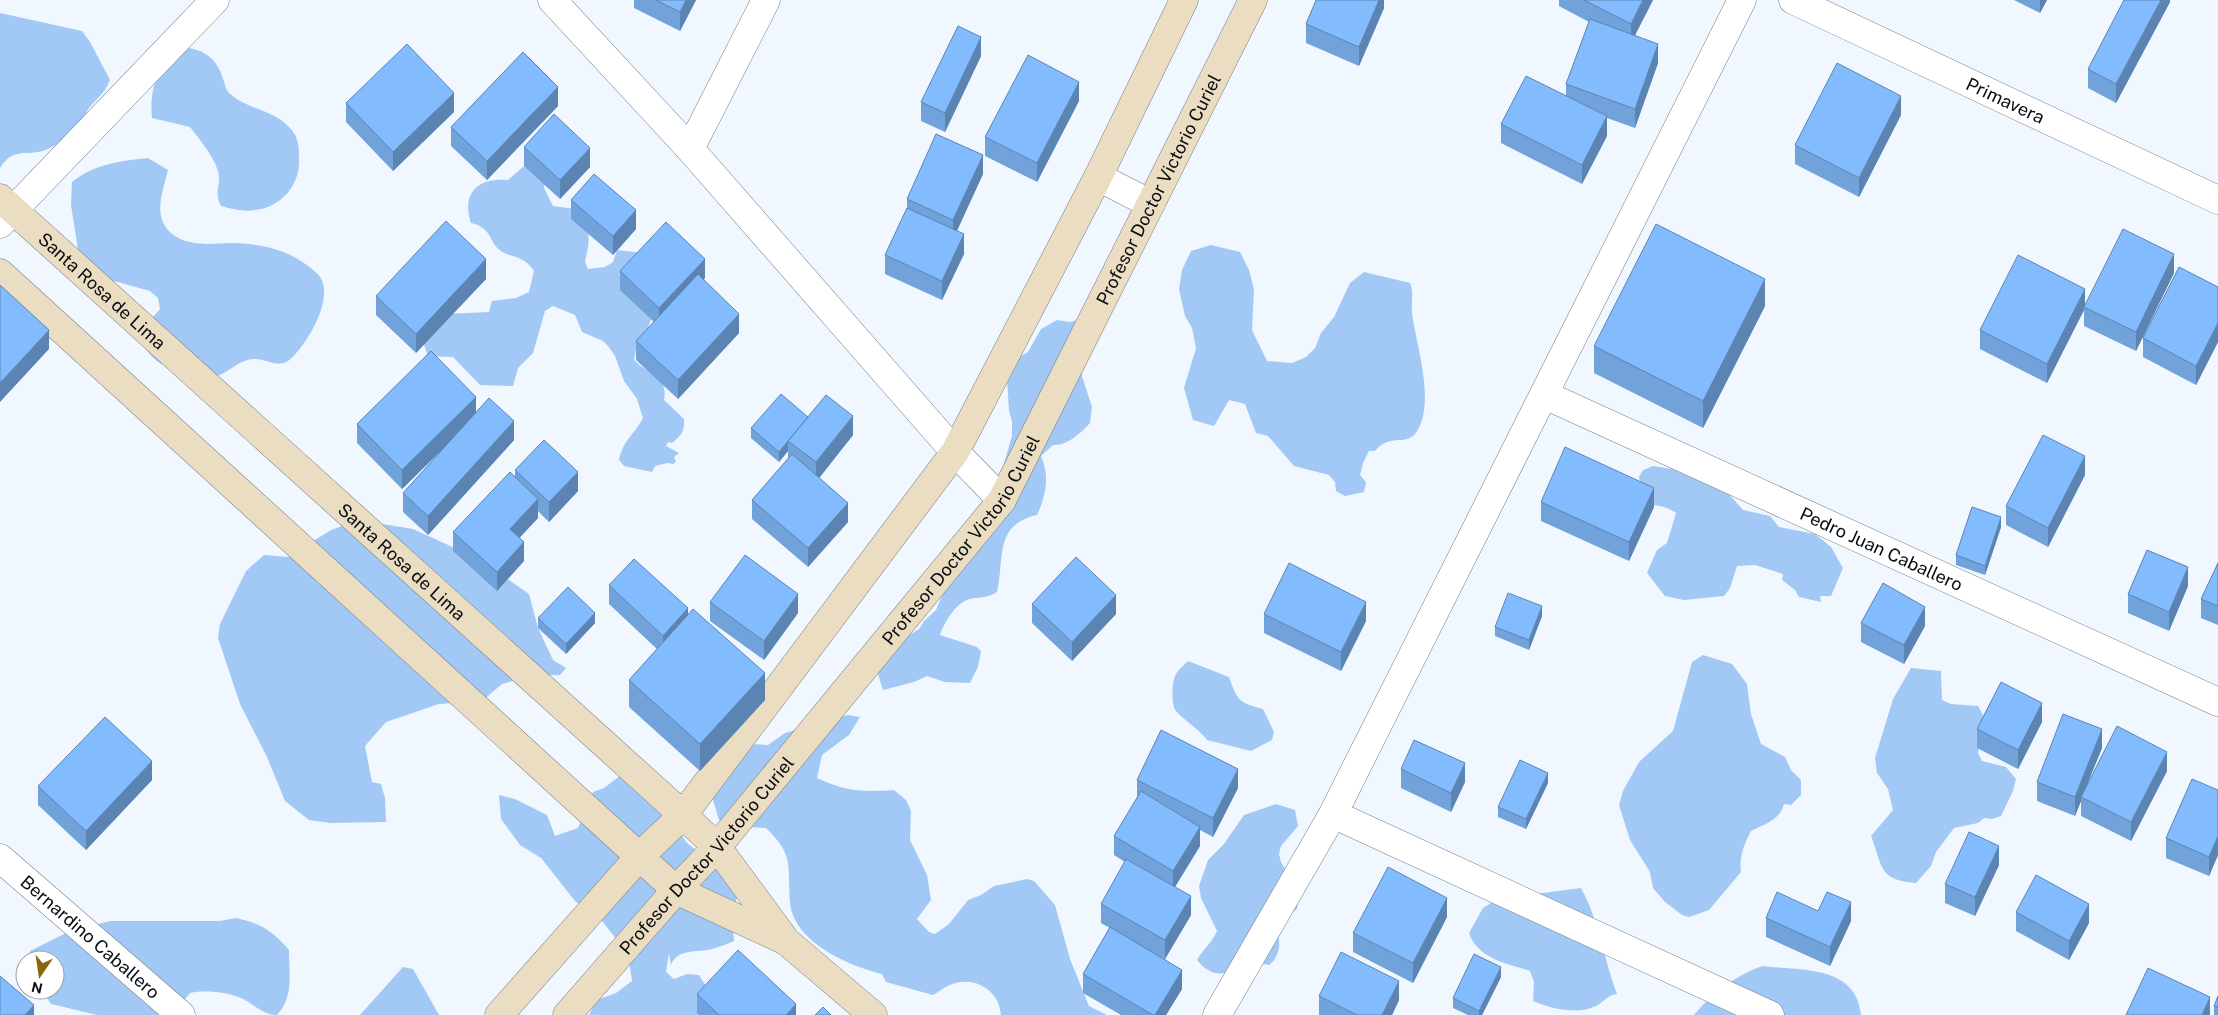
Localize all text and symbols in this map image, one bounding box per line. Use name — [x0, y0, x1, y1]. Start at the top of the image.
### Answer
street label: Profesor Doctor Victorio Curiel — [1091, 71, 1225, 308]
street label: Primavera — [1963, 73, 2048, 127]
street label: Santa Rosa de Lima — [34, 228, 170, 353]
street label: Profesor Doctor Victorio Curiel — [877, 432, 1043, 649]
street label: Santa Rosa de Lima — [334, 498, 470, 624]
street label: Pedro Juan Caballero — [1797, 502, 1966, 595]
street label: Profesor Doctor Victorio Curiel — [615, 752, 798, 958]
street label: Bernardino Caballero — [17, 871, 164, 1003]
north arrow — [15, 950, 65, 1000]
text: N — [30, 979, 44, 997]

